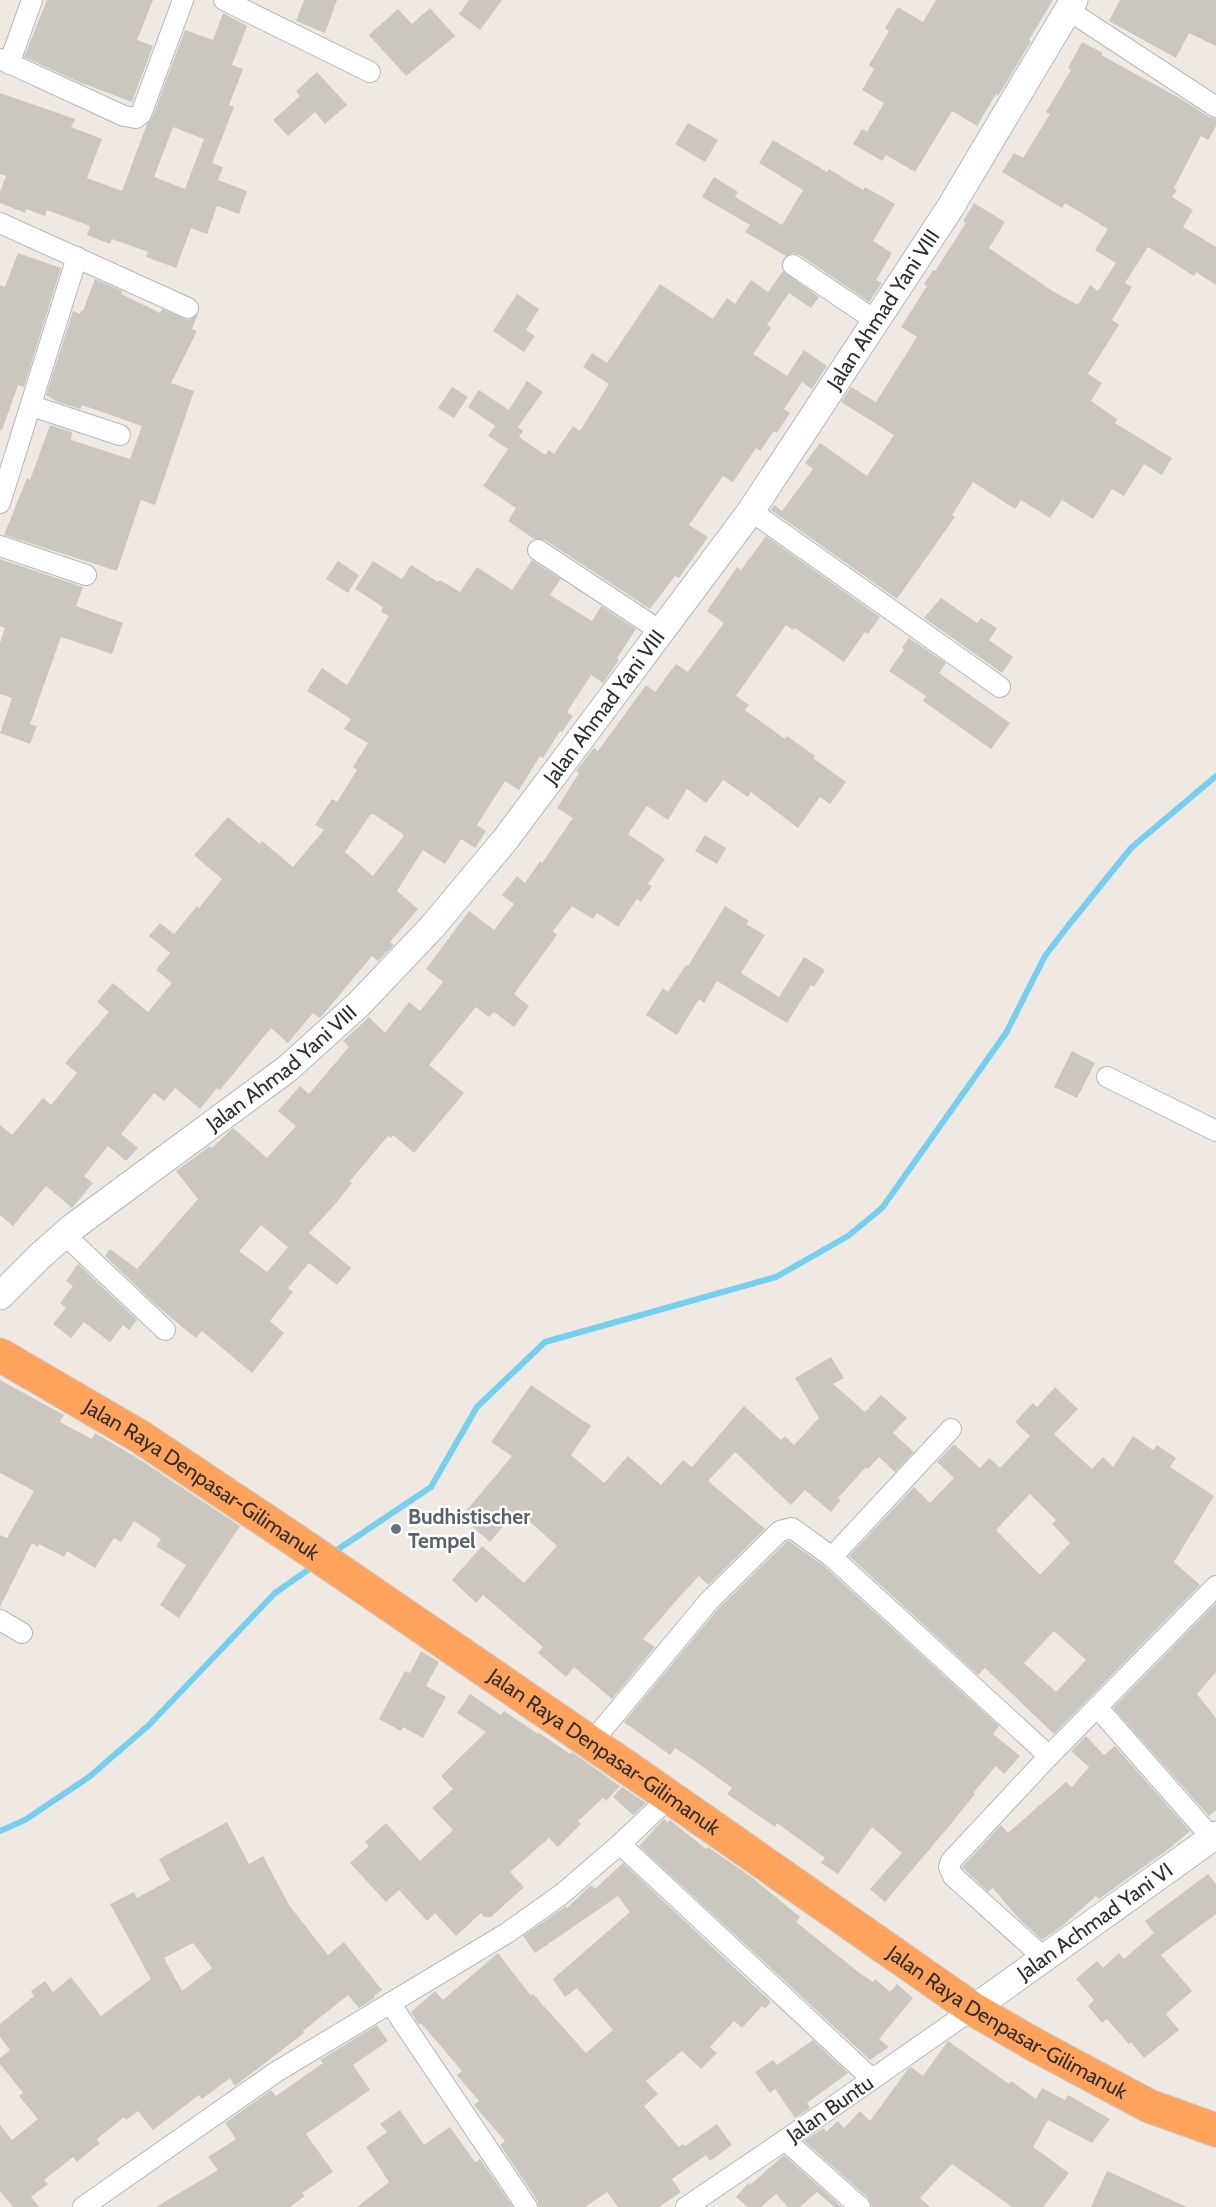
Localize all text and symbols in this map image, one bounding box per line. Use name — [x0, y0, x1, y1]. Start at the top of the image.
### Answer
street label: Jalan Ahmad Yani VIII — [821, 224, 945, 395]
street label: Jalan Ahmad Yani VIII — [537, 625, 670, 790]
street label: Jalan Ahmad Yani VIII — [201, 999, 362, 1137]
street label: Jalan Raya Denpasar-Gilimanuk — [79, 1393, 325, 1565]
place label: Budhistischer Tempel — [408, 1504, 530, 1553]
marker: Budhistischer Tempel — [389, 1522, 403, 1536]
street label: Jalan Raya Denpasar-Gilimanuk — [482, 1662, 725, 1841]
street label: Jalan Achmad Yani VI — [1011, 1857, 1177, 1986]
street label: Jalan Raya Denpasar-Gilimanuk — [882, 1939, 1132, 2104]
street label: Jalan Buntu — [781, 2070, 878, 2148]

